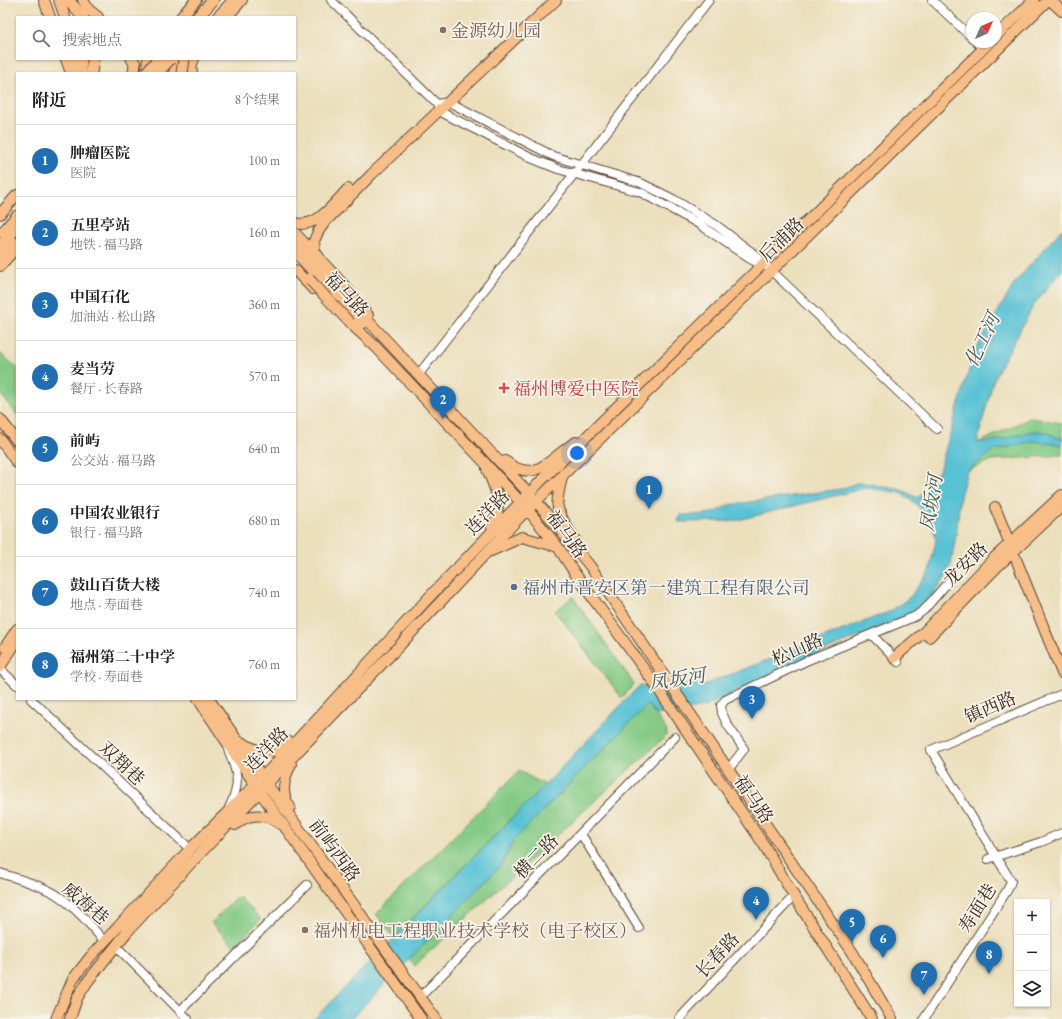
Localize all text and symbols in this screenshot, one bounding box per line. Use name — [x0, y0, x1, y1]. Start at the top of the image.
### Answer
north arrow — [966, 12, 1002, 48]
search box — [16, 16, 296, 60]
place label: 金源幼儿园 — [451, 19, 541, 42]
marker: 金源幼儿园 — [438, 25, 448, 35]
icon: search — [30, 27, 52, 49]
text: 搜索地点 — [62, 30, 122, 49]
text: 附近 — [32, 89, 66, 111]
text: 8个结果 — [235, 91, 280, 108]
text: 肿瘤医院 — [70, 143, 130, 162]
text: 1 — [42, 152, 48, 169]
text: 100 m — [249, 152, 280, 169]
text: 医院 — [70, 164, 96, 181]
street label: 后浦路 — [754, 212, 808, 266]
text: 五里亭站 — [70, 215, 130, 234]
text: 2 — [42, 224, 48, 241]
text: 160 m — [249, 224, 280, 241]
text: 地铁 · 福马路 — [70, 236, 143, 253]
street label: 福马路 — [320, 267, 374, 321]
text: 中国石化 — [70, 287, 130, 306]
text: 3 — [42, 296, 48, 313]
text: 360 m — [249, 296, 280, 313]
water label: 化工河 — [959, 306, 1007, 371]
text: 加油站 · 松山路 — [70, 308, 156, 325]
text: 麦当劳 — [70, 359, 115, 378]
text: 4 — [42, 368, 48, 385]
text: 570 m — [249, 368, 280, 385]
place label: 福州博爱中医院 — [513, 377, 639, 400]
text: 餐厅 · 长春路 — [70, 380, 143, 397]
marker: 福州博爱中医院 — [498, 382, 510, 394]
pin: 2 — [430, 386, 456, 419]
text: 前屿 — [70, 431, 100, 450]
text: 5 — [42, 440, 48, 457]
text: 640 m — [249, 440, 280, 457]
your location — [567, 443, 587, 463]
text: 公交站 · 福马路 — [70, 452, 156, 469]
water label: 凤坂河 — [914, 470, 948, 533]
pin: 1 — [636, 476, 662, 509]
street label: 连洋路 — [460, 485, 514, 539]
text: 中国农业银行 — [70, 503, 160, 522]
street label: 福马路 — [542, 505, 592, 563]
text: 6 — [42, 512, 48, 529]
text: 680 m — [249, 512, 280, 529]
text: 银行 · 福马路 — [70, 524, 143, 541]
street label: 龙安路 — [938, 537, 992, 591]
text: 鼓山百货大楼 — [70, 575, 160, 594]
place label: 福州市晋安区第一建筑工程有限公司 — [522, 576, 810, 599]
marker: 福州市晋安区第一建筑工程有限公司 — [509, 582, 519, 592]
text: 7 — [42, 584, 48, 601]
text: 740 m — [249, 584, 280, 601]
text: 地点 · 寿面巷 — [70, 596, 143, 613]
street label: 松山路 — [768, 628, 826, 670]
text: 福州第二十中学 — [70, 647, 175, 666]
text: 8 — [42, 656, 48, 673]
text: 760 m — [249, 656, 280, 673]
water label: 凤坂河 — [647, 662, 710, 696]
text: 学校 · 寿面巷 — [70, 668, 143, 685]
pin: 3 — [739, 686, 765, 719]
street label: 镇西路 — [961, 686, 1019, 728]
street label: 连洋路 — [239, 722, 293, 776]
street label: 双翔巷 — [94, 736, 150, 790]
street label: 福马路 — [729, 770, 779, 828]
street label: 前屿西路 — [305, 814, 365, 886]
street label: 横二路 — [509, 829, 563, 883]
street label: 威海巷 — [58, 877, 114, 929]
street label: 寿面巷 — [953, 879, 1001, 937]
pin: 4 — [743, 887, 769, 920]
map controls — [1014, 899, 1050, 1007]
button: + — [1014, 899, 1050, 935]
pin: 5 — [839, 909, 865, 942]
place label: 福州机电工程职业技术学校（电子校区） — [313, 919, 637, 942]
marker: 福州机电工程职业技术学校（电子校区） — [300, 925, 310, 935]
pin: 6 — [870, 925, 896, 958]
street label: 长春路 — [690, 927, 744, 983]
button: − — [1014, 935, 1050, 971]
pin: 8 — [976, 941, 1002, 974]
pin: 7 — [911, 962, 937, 995]
button: layers — [1014, 971, 1050, 1007]

